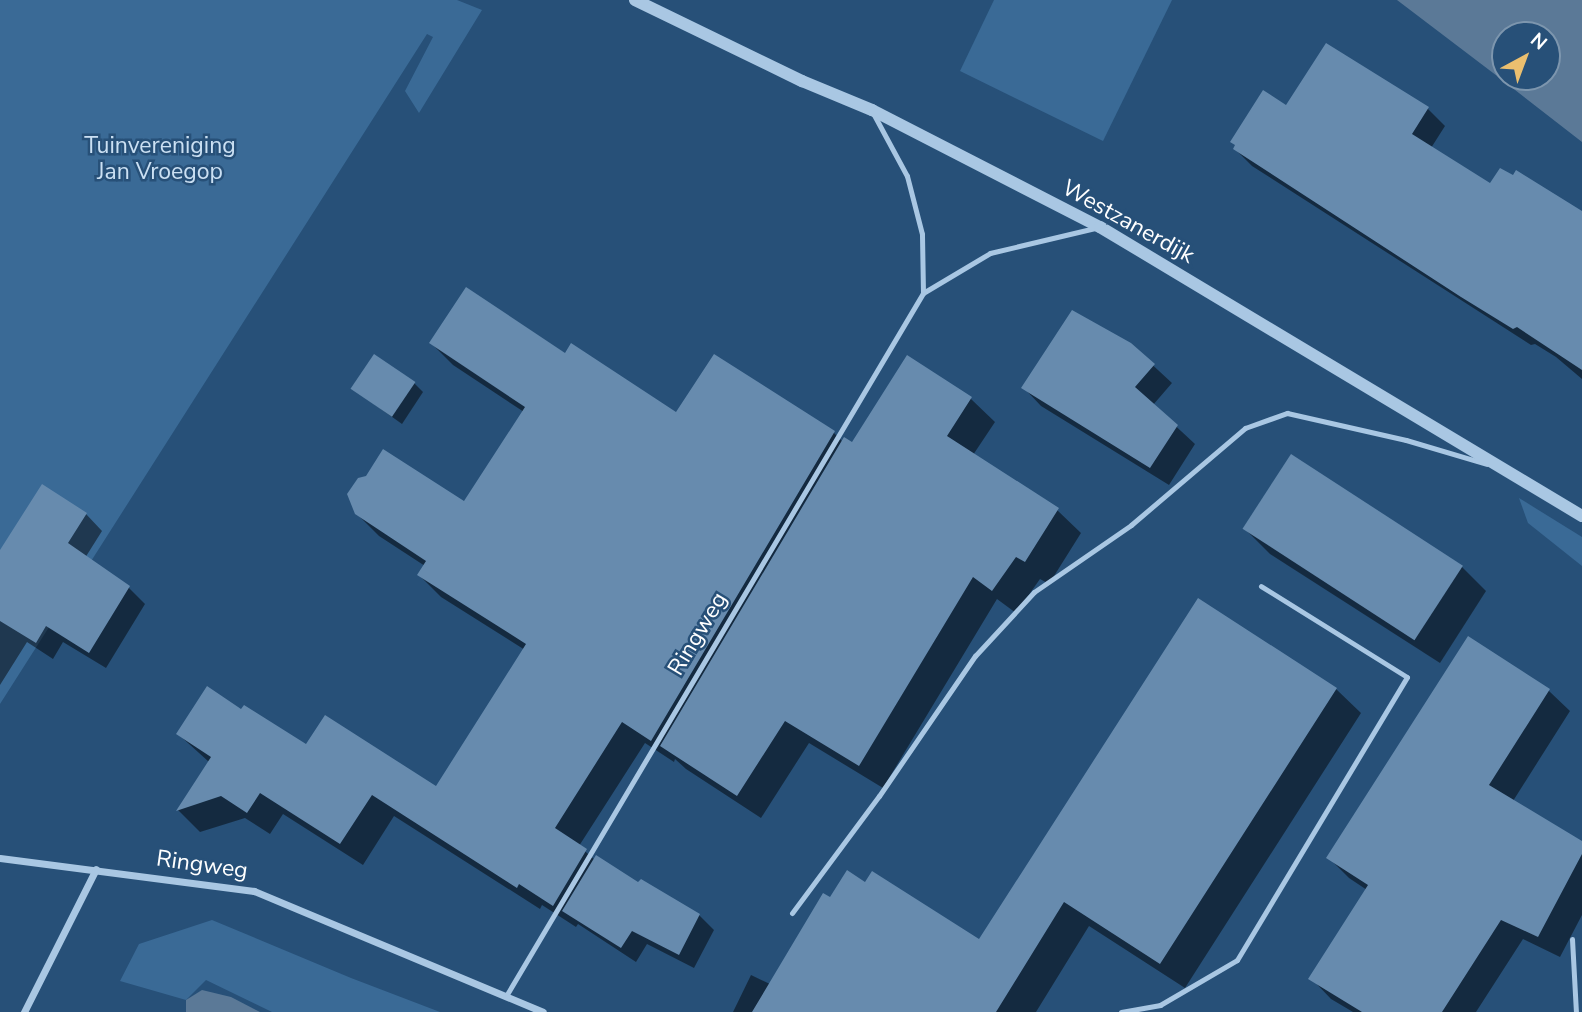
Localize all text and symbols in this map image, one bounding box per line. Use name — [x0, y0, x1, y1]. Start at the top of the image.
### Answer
north arrow — [1491, 21, 1561, 91]
text: N — [1525, 27, 1552, 56]
park label: Tuinvereniging Jan Vroegop — [84, 132, 236, 186]
street label: Westzanerdijk — [1057, 174, 1199, 270]
street label: Ringweg — [662, 587, 734, 681]
street label: Ringweg — [154, 845, 250, 885]

